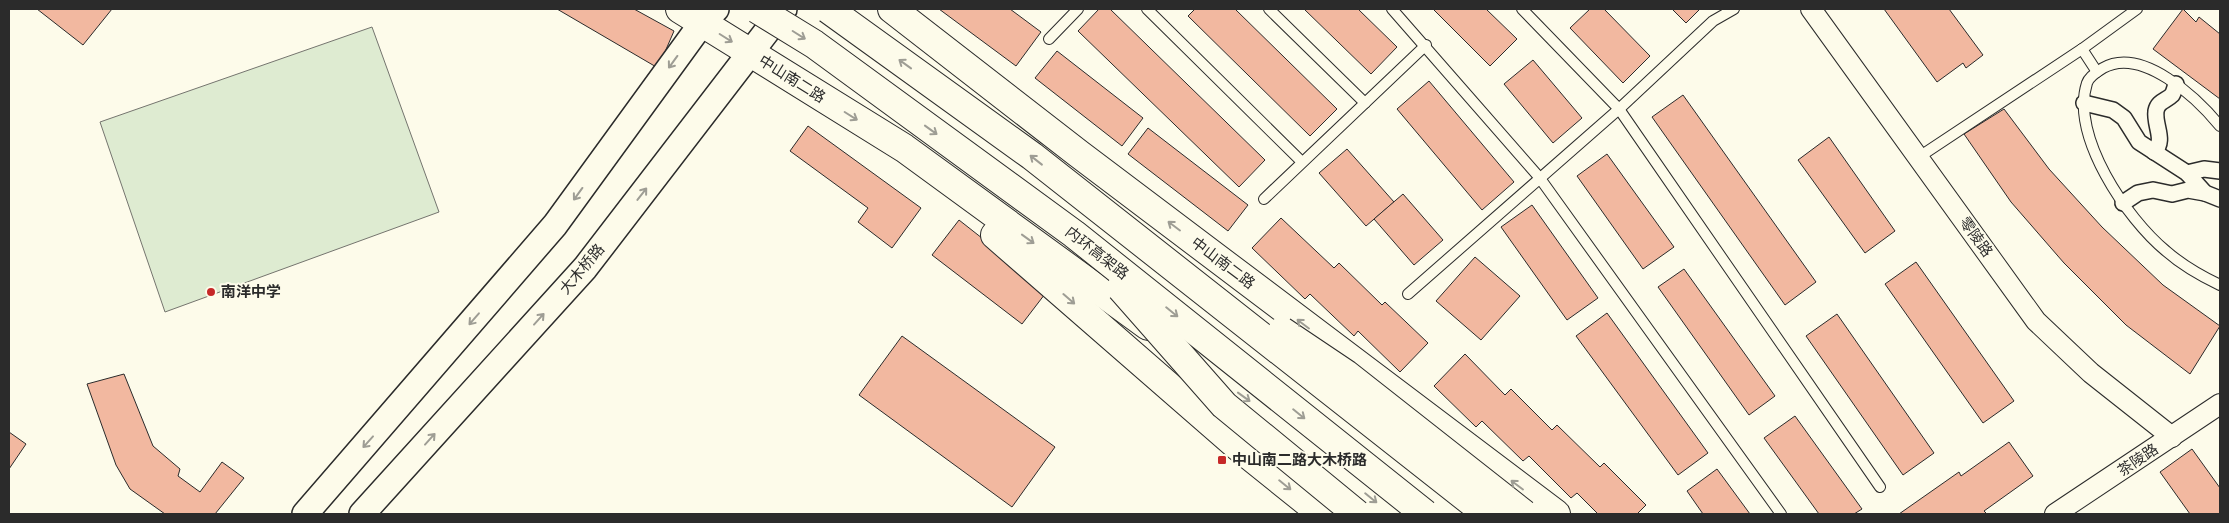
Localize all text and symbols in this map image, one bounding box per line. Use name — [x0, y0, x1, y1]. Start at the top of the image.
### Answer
one-way arrow — [791, 30, 805, 40]
one-way arrow — [719, 33, 733, 43]
street label: 中山南二路 — [755, 50, 830, 107]
one-way arrow — [668, 55, 679, 68]
one-way arrow — [898, 59, 912, 69]
one-way arrow — [844, 111, 858, 121]
one-way arrow — [924, 124, 937, 135]
one-way arrow — [1030, 154, 1043, 165]
one-way arrow — [572, 187, 583, 200]
one-way arrow — [637, 187, 647, 201]
street label: 零陵路 — [1955, 212, 1998, 260]
one-way arrow — [1168, 220, 1181, 231]
street label: 内环高架路 — [1062, 221, 1133, 283]
street label: 中山南二路 — [1188, 232, 1260, 293]
one-way arrow — [1021, 234, 1035, 244]
street label: 大木桥路 — [554, 239, 608, 298]
place label: 南洋中学 — [221, 281, 281, 301]
marker: 南洋中学 — [205, 286, 217, 298]
one-way arrow — [1063, 293, 1076, 304]
one-way arrow — [1165, 307, 1178, 318]
one-way arrow — [469, 312, 480, 325]
one-way arrow — [533, 312, 545, 325]
one-way arrow — [1297, 318, 1310, 329]
one-way arrow — [1237, 392, 1251, 402]
one-way arrow — [1292, 408, 1305, 419]
one-way arrow — [424, 433, 436, 446]
one-way arrow — [362, 435, 374, 448]
street label: 茶陵路 — [2113, 438, 2162, 480]
place label: 中山南二路大木桥路 — [1232, 449, 1367, 469]
marker: 中山南二路大木桥路 — [1216, 454, 1228, 466]
one-way arrow — [1278, 479, 1291, 490]
one-way arrow — [1510, 480, 1524, 490]
one-way arrow — [1365, 492, 1378, 503]

